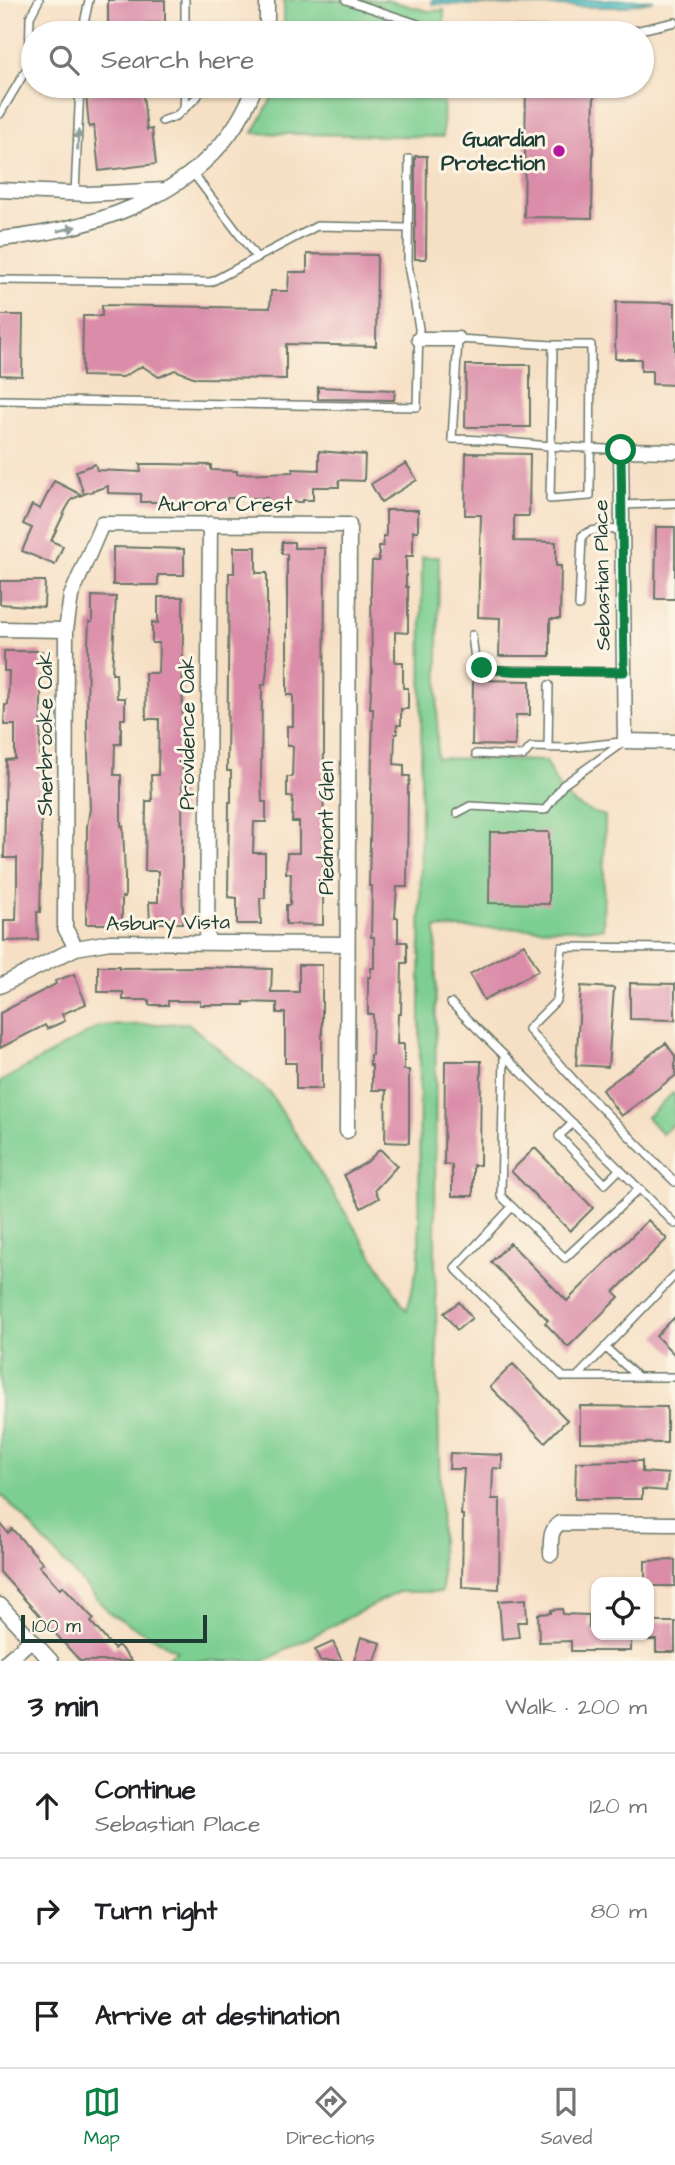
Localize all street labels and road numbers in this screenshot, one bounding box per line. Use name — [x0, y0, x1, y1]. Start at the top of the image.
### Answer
street label: Aurora Crest — [157, 490, 293, 519]
street label: Sebastian Place — [586, 499, 618, 651]
street label: Sherbrooke Oak — [31, 652, 60, 816]
street label: Providence Oak — [173, 656, 202, 810]
street label: Piedmont Glen — [312, 761, 341, 895]
street label: Asbury Vista — [106, 907, 231, 941]

